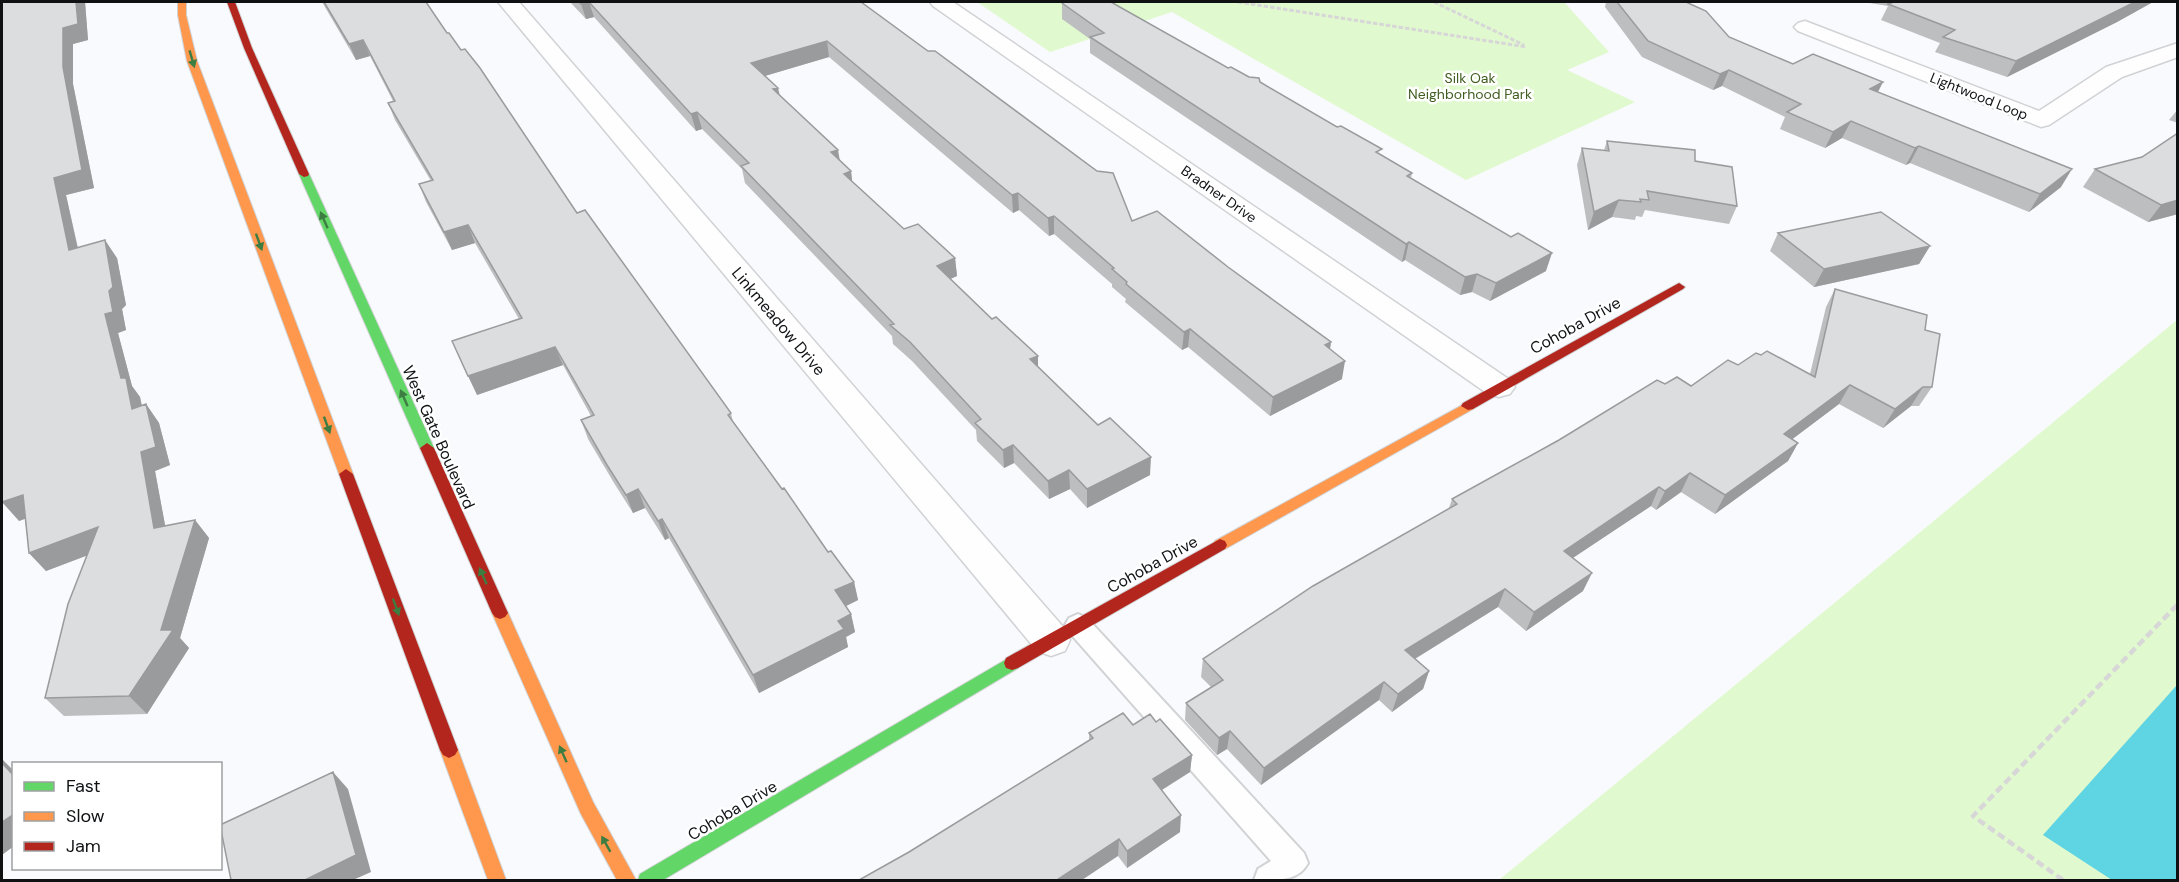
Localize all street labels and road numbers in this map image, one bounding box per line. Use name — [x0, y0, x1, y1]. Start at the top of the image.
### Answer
street label: Lightwood Loop — [1927, 68, 2031, 124]
street label: Bradner Drive — [1178, 161, 1260, 227]
street label: Linkmeadow Drive — [727, 263, 830, 380]
street label: Cohoba Drive — [1526, 292, 1624, 359]
street label: West Gate Boulevard — [397, 362, 480, 512]
street label: Cohoba Drive — [1103, 531, 1201, 598]
street label: Cohoba Drive — [684, 776, 781, 845]

